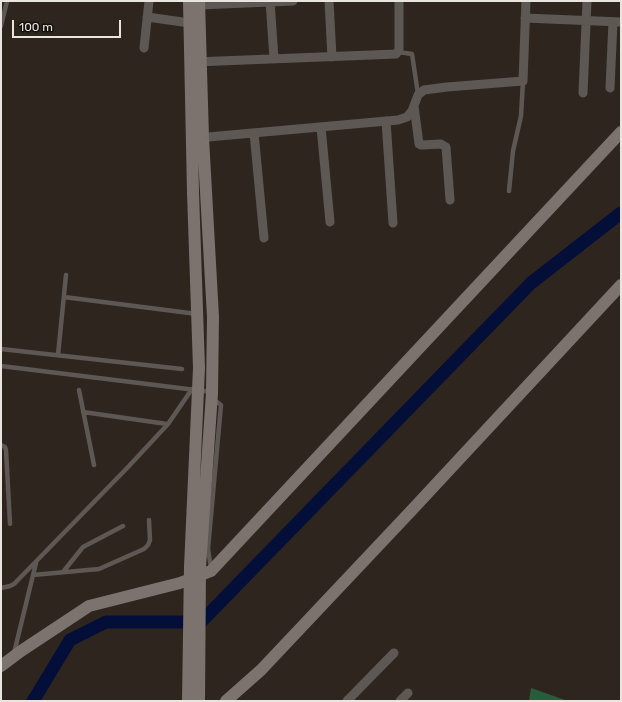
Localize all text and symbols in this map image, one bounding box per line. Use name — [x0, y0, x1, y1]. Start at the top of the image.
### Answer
scale bar — [14, 12, 123, 38]
text: 100 m — [19, 20, 53, 34]

